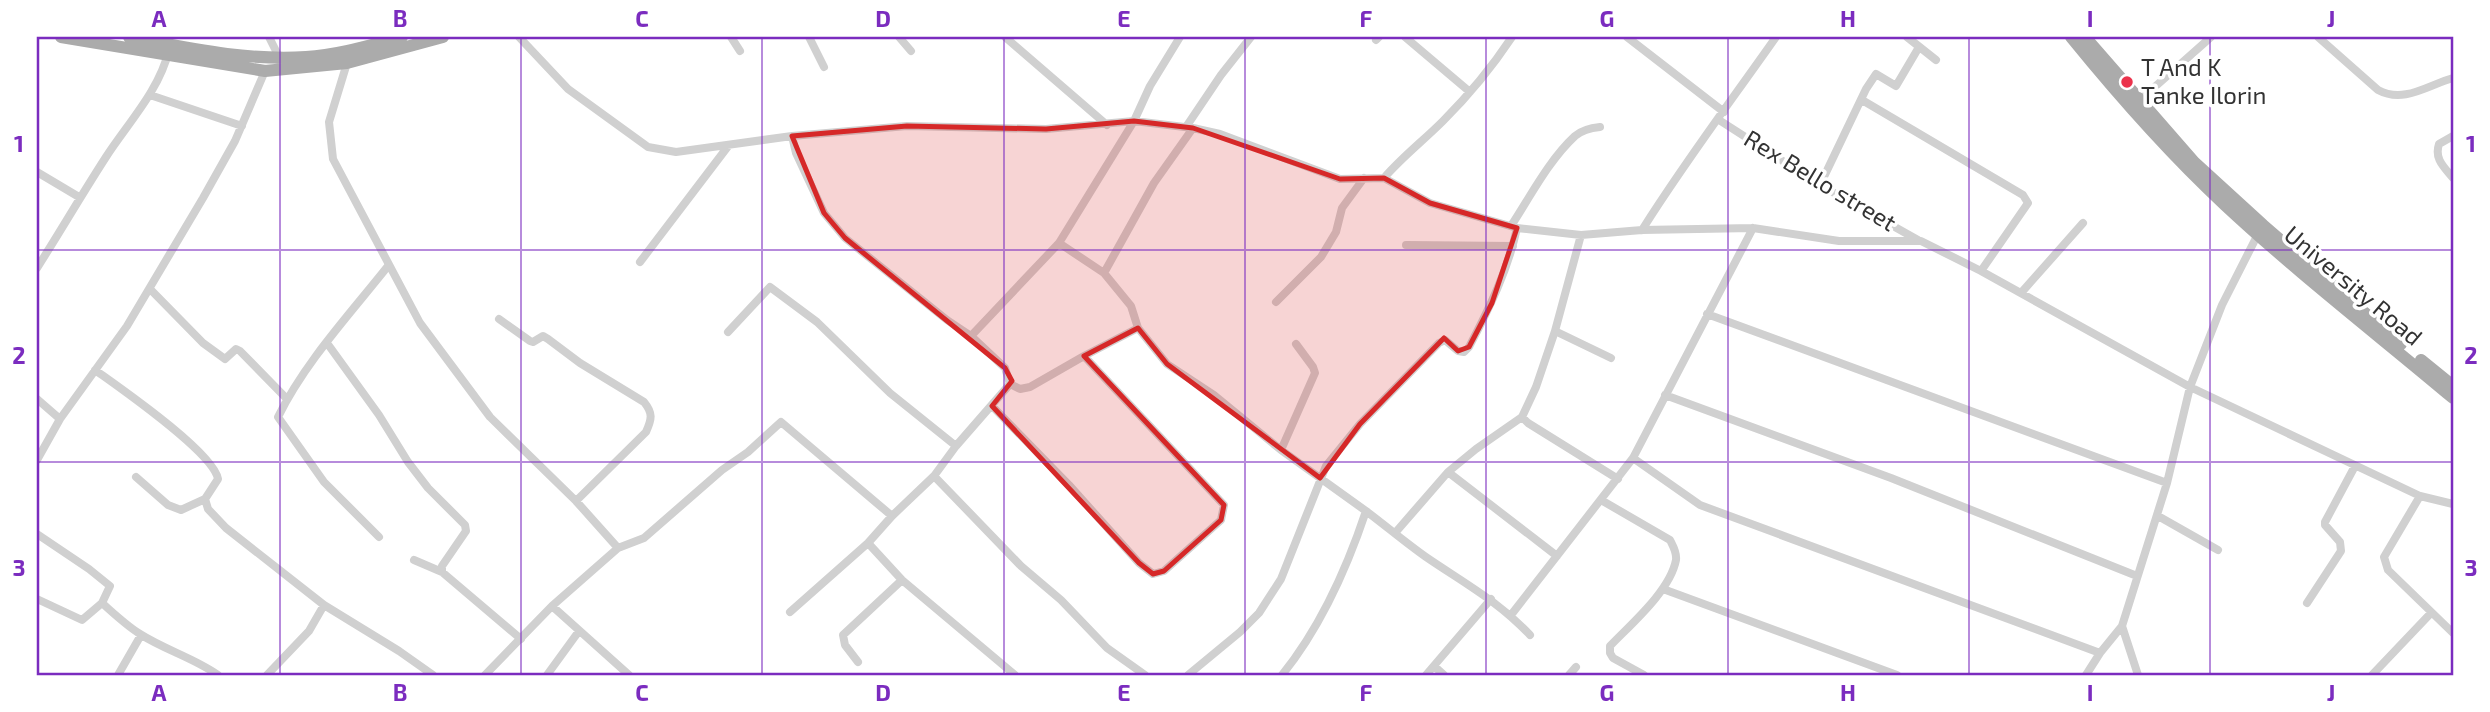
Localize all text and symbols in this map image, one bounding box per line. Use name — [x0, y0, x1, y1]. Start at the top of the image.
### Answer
text: A — [151, 4, 167, 32]
text: B — [393, 4, 407, 32]
text: C — [635, 4, 649, 32]
text: D — [875, 4, 891, 32]
text: E — [1117, 4, 1131, 32]
text: F — [1360, 4, 1373, 32]
text: G — [1600, 4, 1614, 32]
text: H — [1840, 4, 1856, 32]
text: I — [2087, 4, 2093, 32]
text: J — [2327, 4, 2335, 32]
place label: T And K Tanke Ilorin — [2141, 52, 2266, 109]
marker: T And K Tanke Ilorin — [2119, 74, 2135, 90]
street label: Rex Bello street — [1740, 123, 1902, 236]
text: 1 — [14, 129, 24, 157]
text: 1 — [2466, 129, 2476, 157]
street label: University Road — [2279, 219, 2429, 351]
text: 2 — [12, 341, 26, 369]
text: 2 — [2464, 341, 2478, 369]
text: 3 — [12, 553, 26, 581]
text: 3 — [2464, 553, 2478, 581]
text: A — [151, 678, 167, 706]
text: B — [393, 678, 407, 706]
text: C — [635, 678, 649, 706]
text: D — [875, 678, 891, 706]
text: E — [1117, 678, 1131, 706]
text: F — [1360, 678, 1373, 706]
text: G — [1600, 678, 1614, 706]
text: H — [1840, 678, 1856, 706]
text: I — [2087, 678, 2093, 706]
text: J — [2327, 678, 2335, 706]

